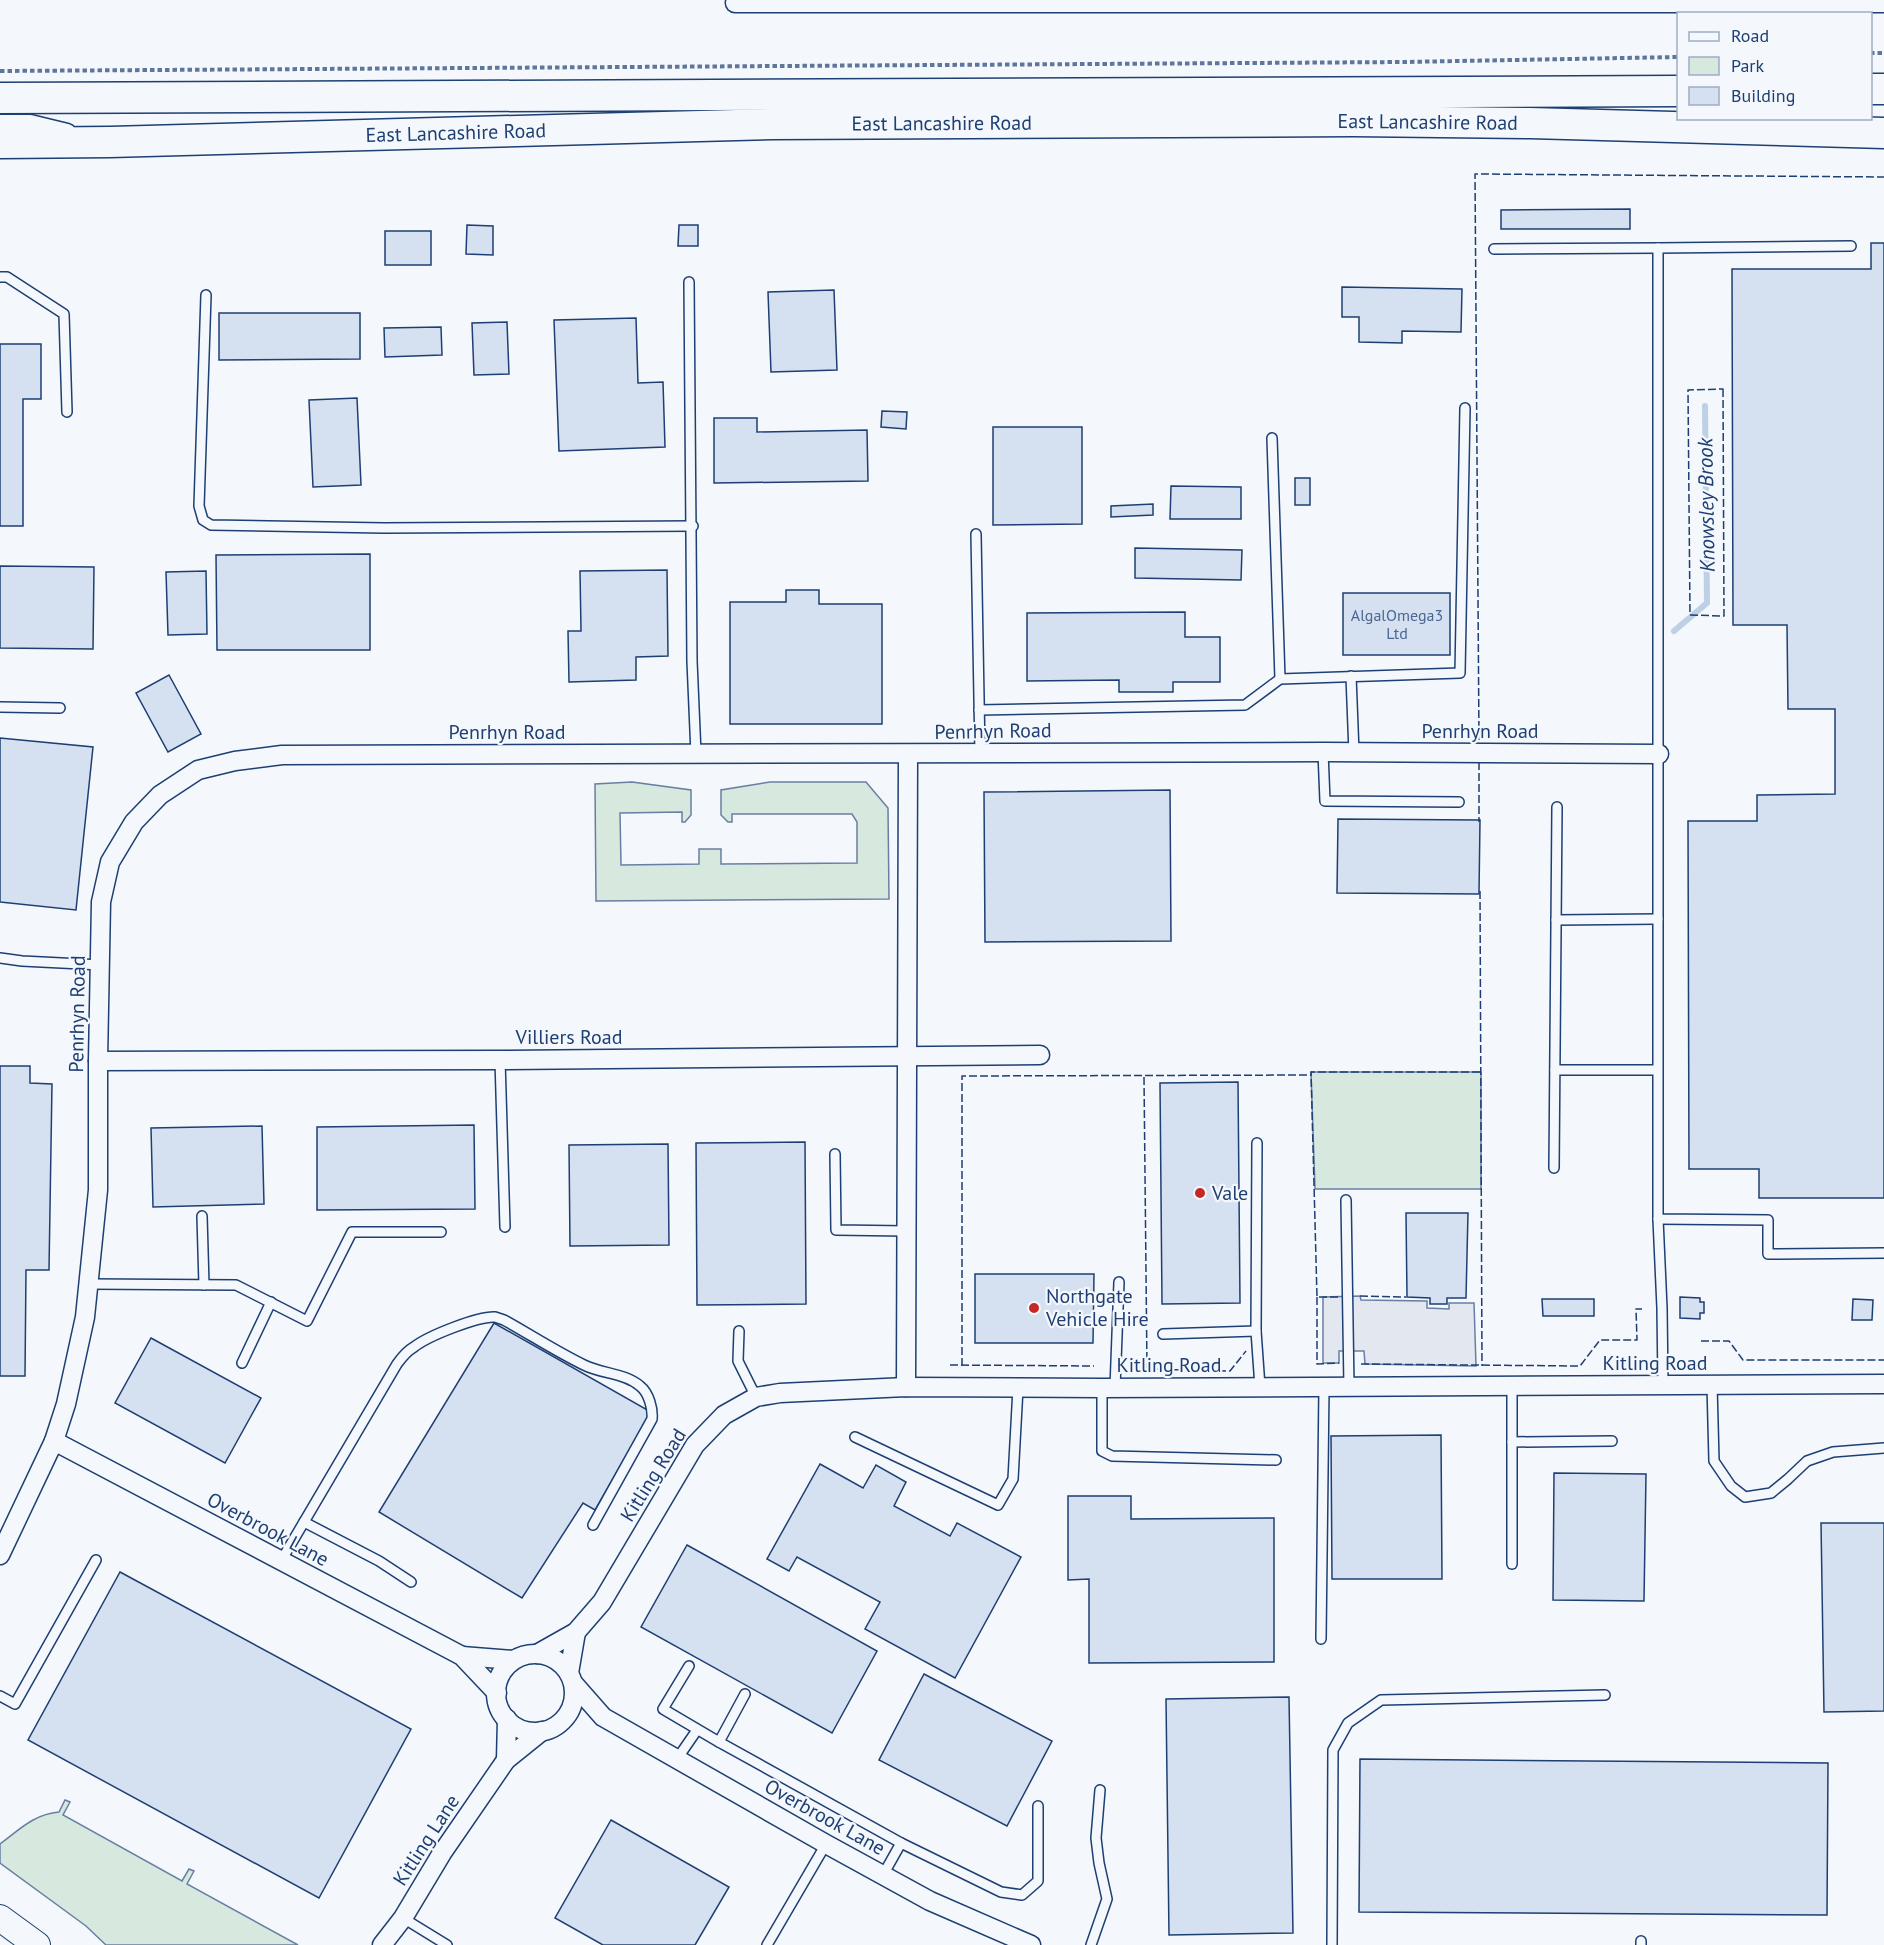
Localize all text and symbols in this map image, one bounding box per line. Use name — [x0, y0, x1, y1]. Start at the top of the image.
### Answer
legend — [1677, 12, 1872, 120]
text: Road — [1731, 24, 1769, 47]
text: Park — [1731, 54, 1764, 77]
text: Building — [1731, 84, 1795, 107]
street label: East Lancashire Road — [1337, 108, 1518, 136]
street label: East Lancashire Road — [851, 110, 1032, 137]
street label: East Lancashire Road — [365, 117, 546, 148]
water label: Knowsley Brook — [1691, 436, 1721, 572]
house number: AlgalOmega3 Ltd — [1351, 605, 1443, 643]
street label: Penrhyn Road — [934, 717, 1052, 745]
street label: Penrhyn Road — [1421, 718, 1539, 744]
street label: Penrhyn Road — [448, 719, 566, 745]
street label: Penrhyn Road — [63, 955, 91, 1073]
street label: Villiers Road — [515, 1024, 622, 1050]
place label: Vale — [1211, 1180, 1248, 1206]
marker: Vale — [1193, 1186, 1207, 1200]
place label: Northgate Vehicle Hire — [1045, 1283, 1149, 1332]
marker: Northgate Vehicle Hire — [1027, 1301, 1041, 1315]
street label: Kitling Road — [1603, 1350, 1707, 1376]
street label: Kitling Road — [1117, 1352, 1221, 1378]
street label: Kitling Road — [614, 1424, 692, 1526]
street label: Overbrook Lane — [203, 1486, 333, 1572]
street label: Overbrook Lane — [760, 1773, 890, 1861]
street label: Kitling Lane — [387, 1790, 465, 1890]

